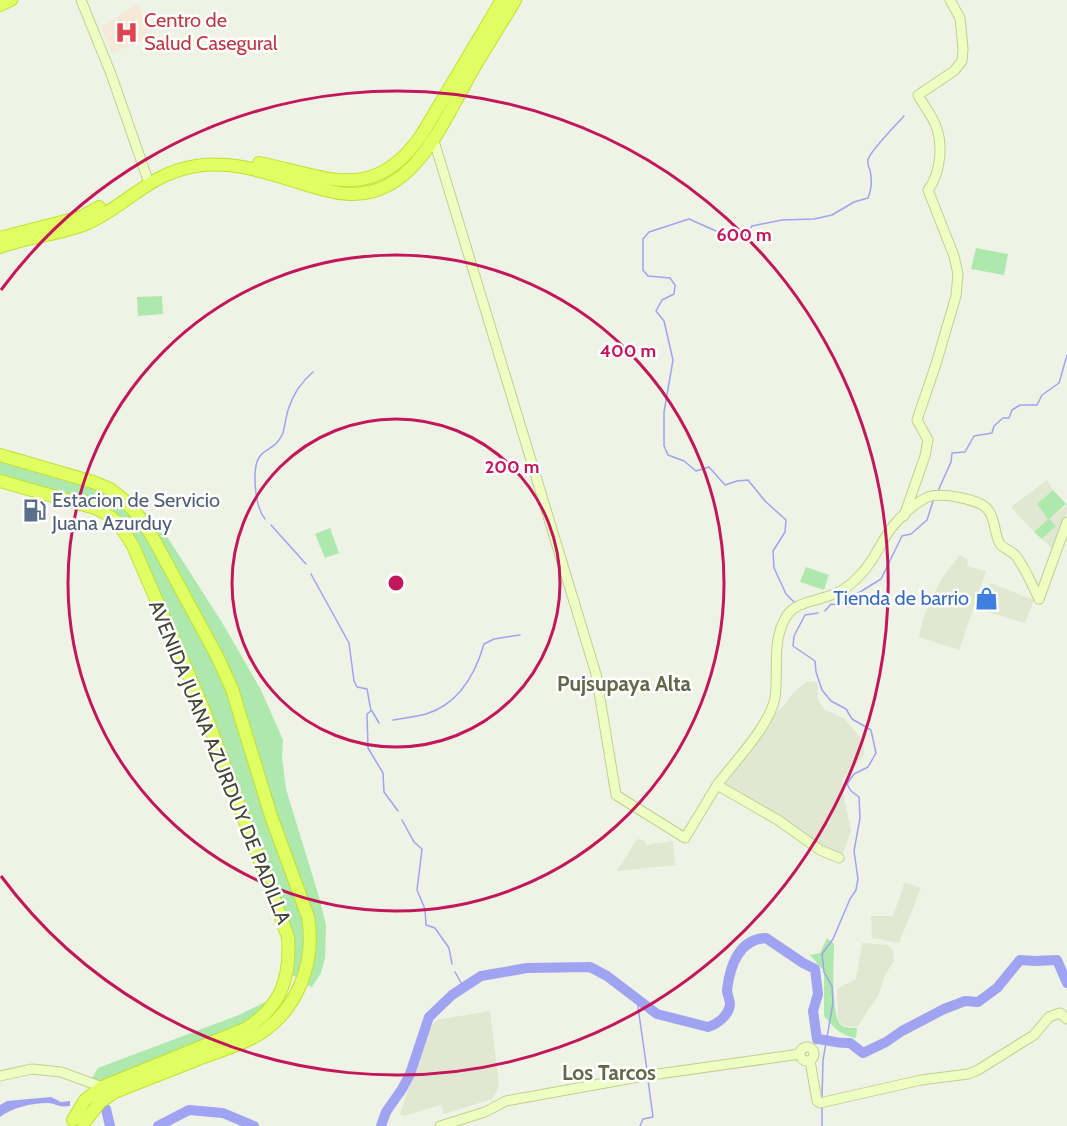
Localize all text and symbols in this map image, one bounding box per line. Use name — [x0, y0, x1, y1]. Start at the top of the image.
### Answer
place label: Centro de Salud Casegural — [144, 8, 278, 55]
hospital icon: Centro de Salud Casegural — [113, 19, 139, 45]
text: 600 m — [716, 224, 772, 246]
text: 400 m — [600, 340, 656, 362]
text: 200 m — [485, 456, 539, 478]
place label: Estacion de Servicio Juana Azurduy — [51, 488, 220, 535]
fuel station icon: Estacion de Servicio Juana Azurduy — [21, 498, 47, 524]
centre of rings — [386, 573, 406, 593]
shop icon: Tienda de barrio — [974, 585, 1000, 611]
place label: Tienda de barrio — [833, 586, 969, 610]
street label: AVENIDA JUANA AZURDUY DE PADILLA — [144, 597, 296, 928]
district label: Pujsupaya Alta — [557, 671, 691, 696]
district label: Los Tarcos — [562, 1060, 656, 1085]

